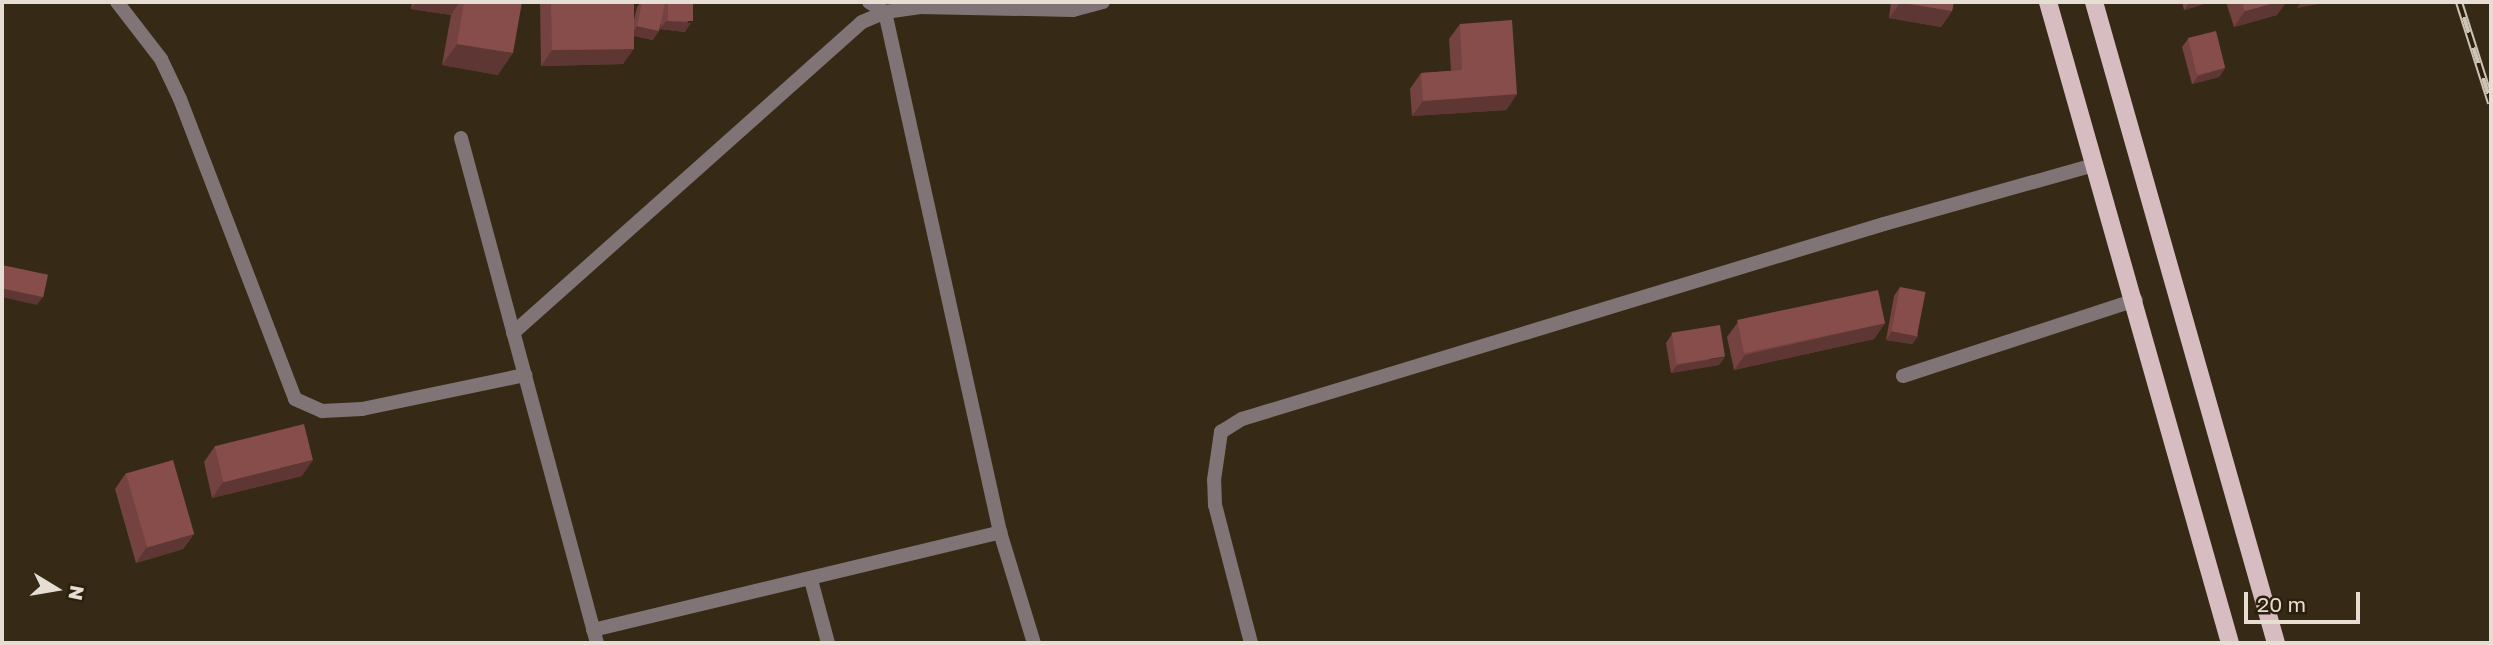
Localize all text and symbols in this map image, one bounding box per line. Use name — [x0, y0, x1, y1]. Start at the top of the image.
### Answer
north arrow — [21, 554, 91, 624]
scale bar — [2248, 578, 2364, 622]
text: N — [64, 584, 90, 602]
text: 20 m — [2257, 591, 2306, 617]

